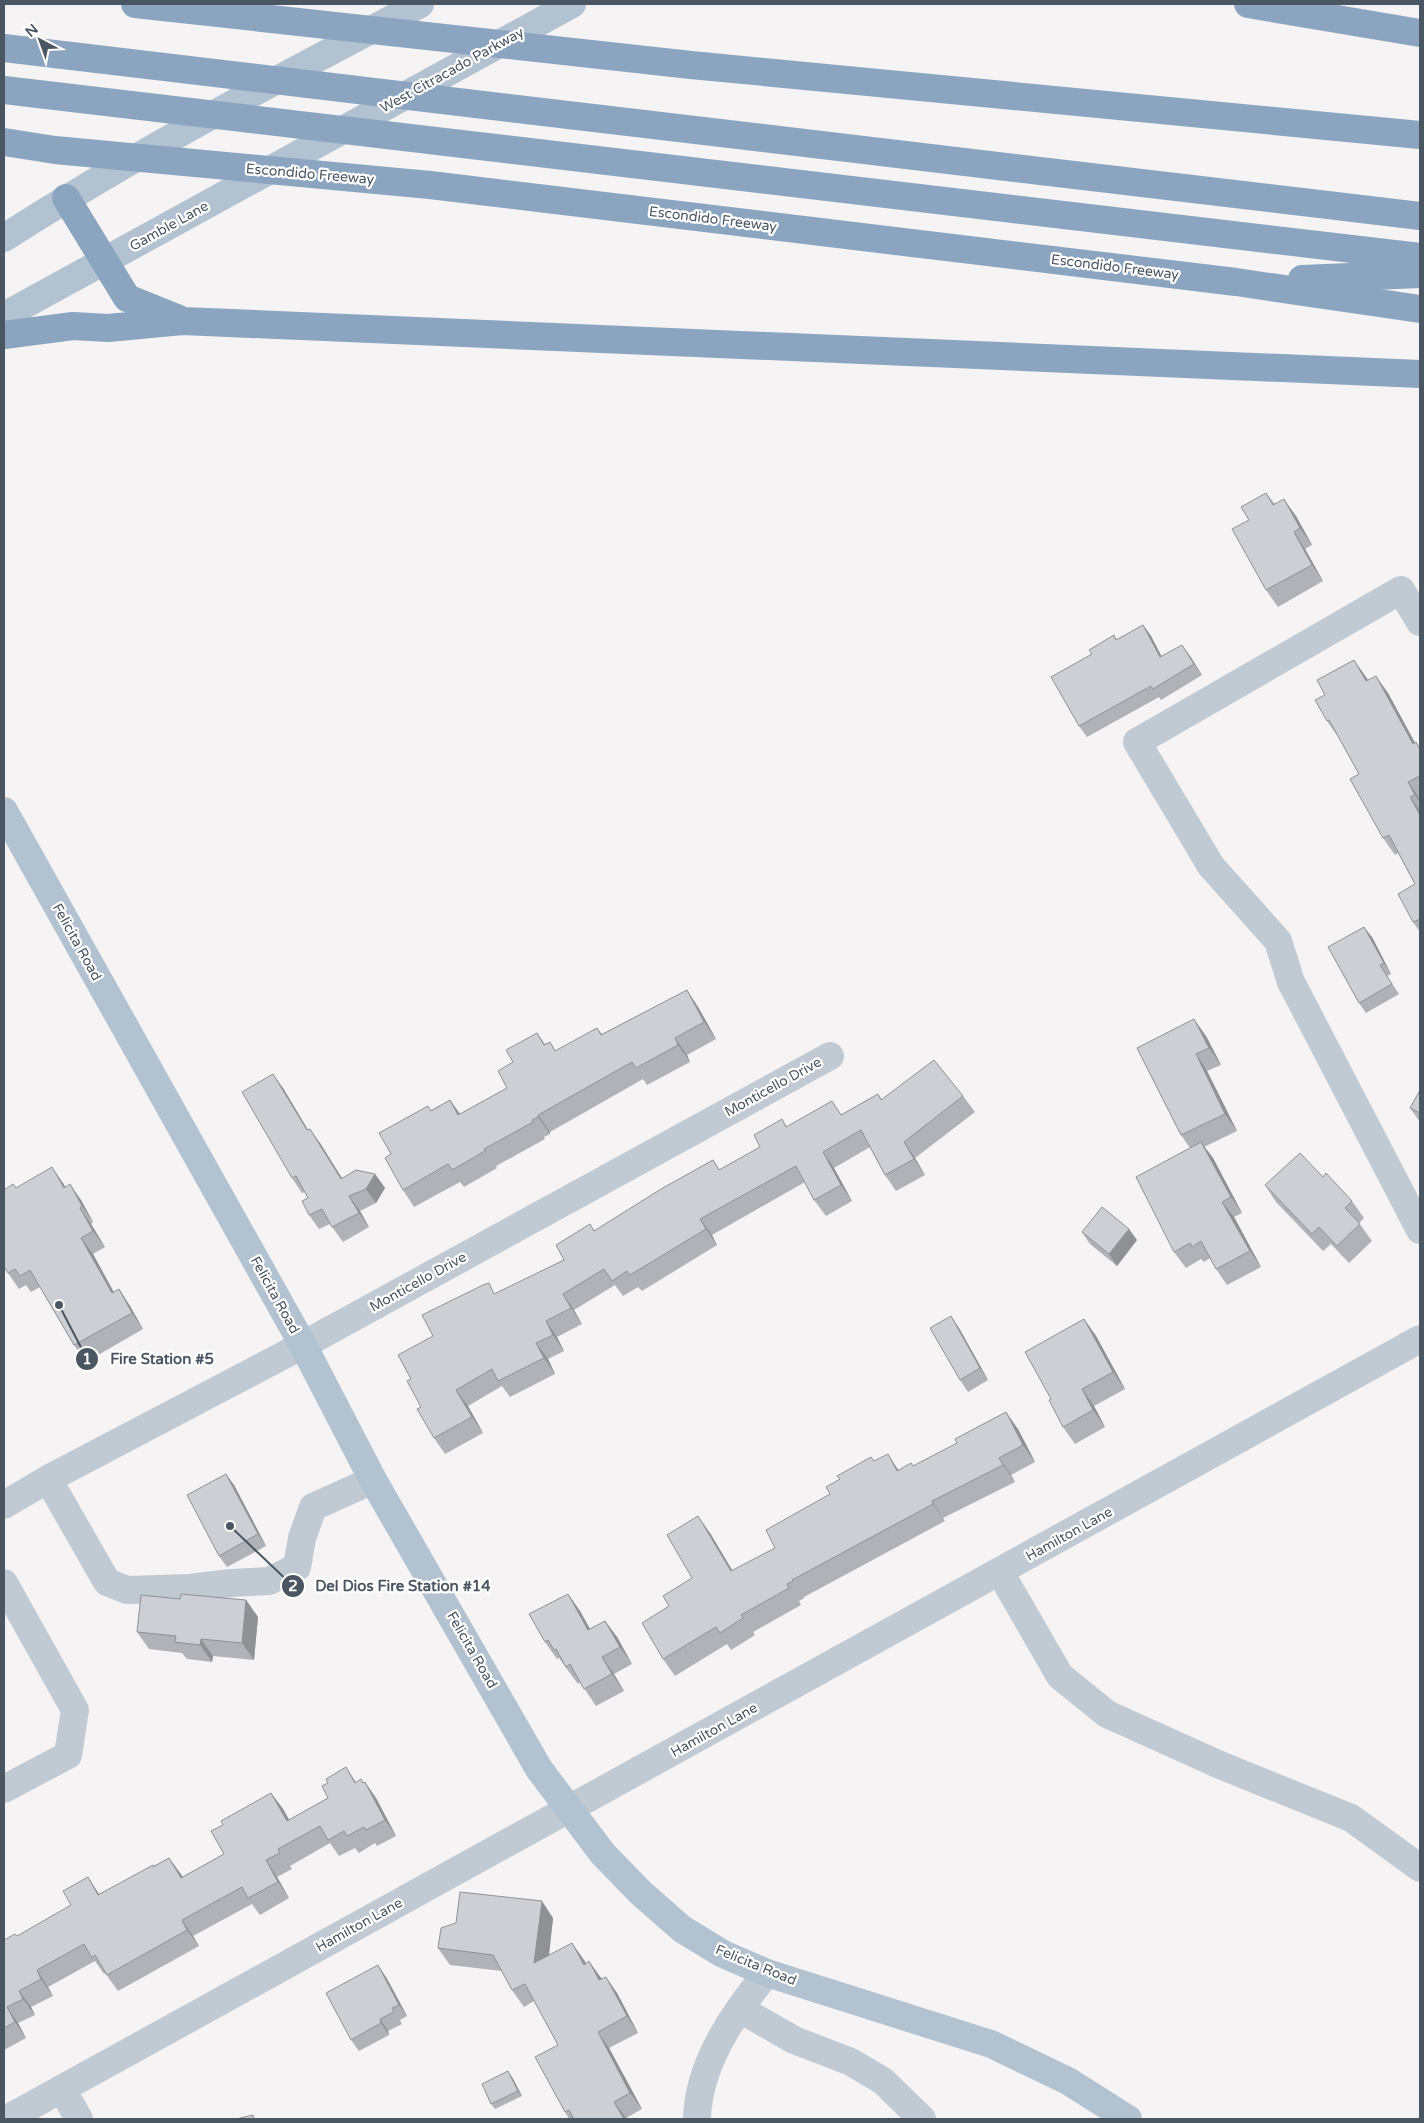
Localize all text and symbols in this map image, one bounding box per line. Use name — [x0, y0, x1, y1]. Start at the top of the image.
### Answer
north arrow — [15, 15, 65, 65]
text: N — [22, 20, 42, 41]
street label: West Citracado Parkway — [377, 23, 527, 117]
street label: Escondido Freeway — [245, 160, 375, 188]
street label: Gamble Lane — [127, 197, 211, 255]
street label: Escondido Freeway — [648, 203, 778, 235]
street label: Escondido Freeway — [1050, 251, 1180, 283]
street label: Felicita Road — [49, 900, 105, 984]
street label: Monticello Drive — [722, 1053, 824, 1121]
street label: Monticello Drive — [367, 1248, 469, 1316]
street label: Felicita Road — [247, 1253, 303, 1337]
callout: Fire Station #5 — [75, 1344, 224, 1374]
text: 1 — [82, 1350, 92, 1368]
text: Fire Station #5 — [110, 1350, 214, 1368]
street label: Hamilton Lane — [1023, 1503, 1115, 1565]
callout: Del Dios Fire Station #14 — [280, 1571, 501, 1601]
text: 2 — [288, 1577, 298, 1595]
text: Del Dios Fire Station #14 — [315, 1577, 491, 1595]
street label: Felicita Road — [443, 1609, 501, 1691]
street label: Hamilton Lane — [668, 1699, 760, 1761]
street label: Hamilton Lane — [313, 1894, 405, 1956]
street label: Felicita Road — [713, 1941, 799, 1989]

